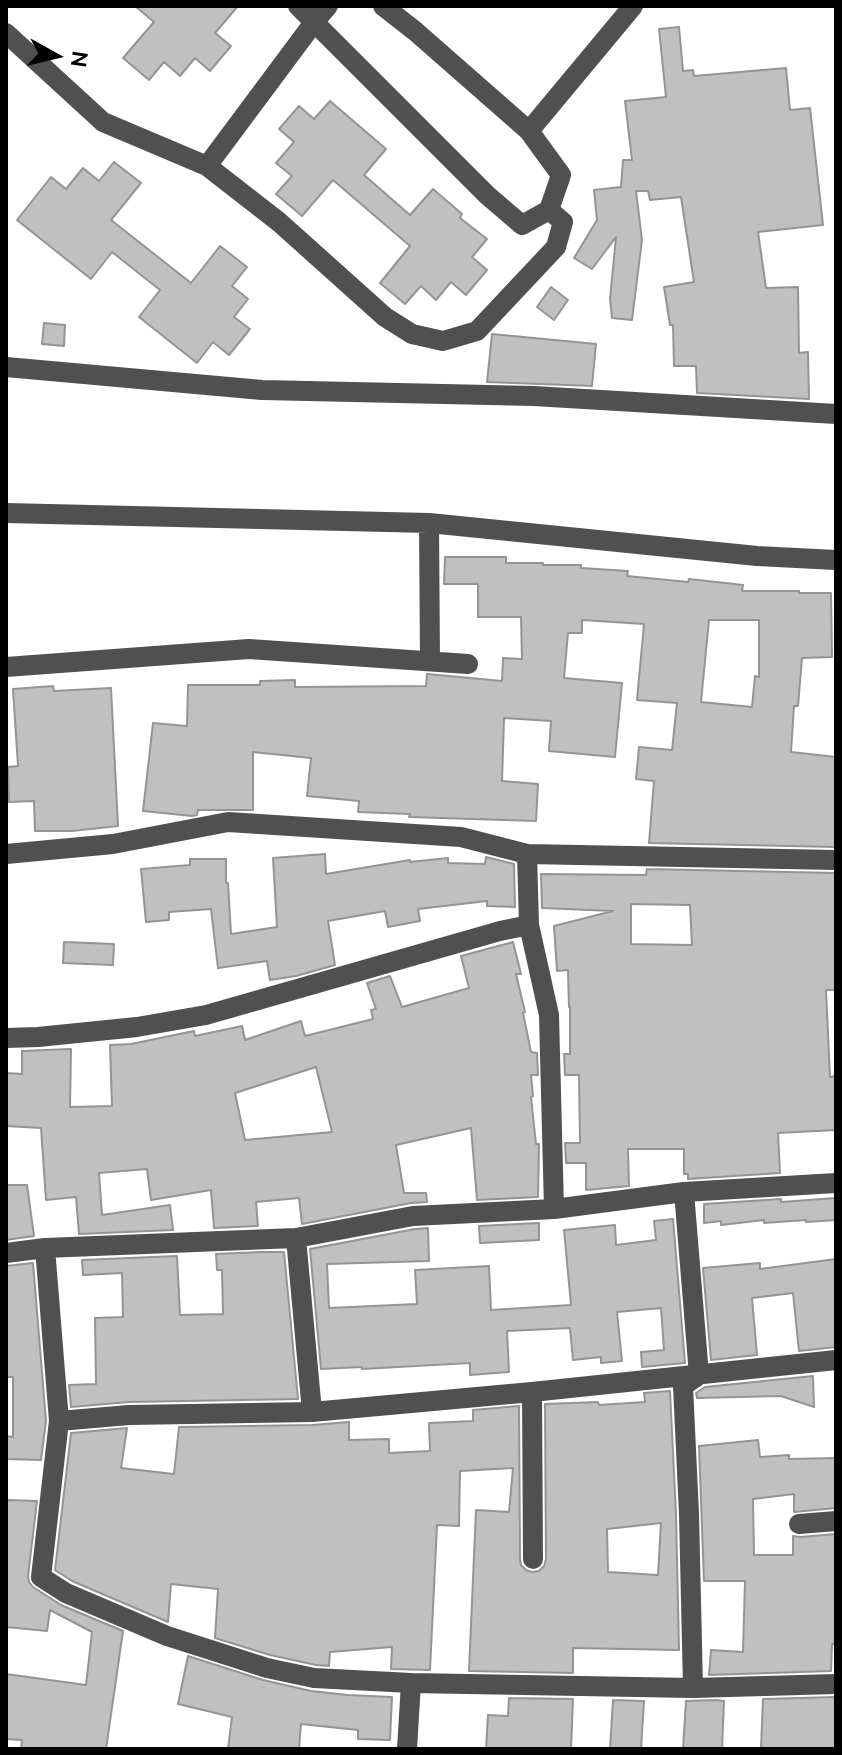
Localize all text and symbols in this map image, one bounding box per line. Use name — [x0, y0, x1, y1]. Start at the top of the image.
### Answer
north arrow — [16, 16, 96, 96]
text: N — [67, 50, 94, 69]

